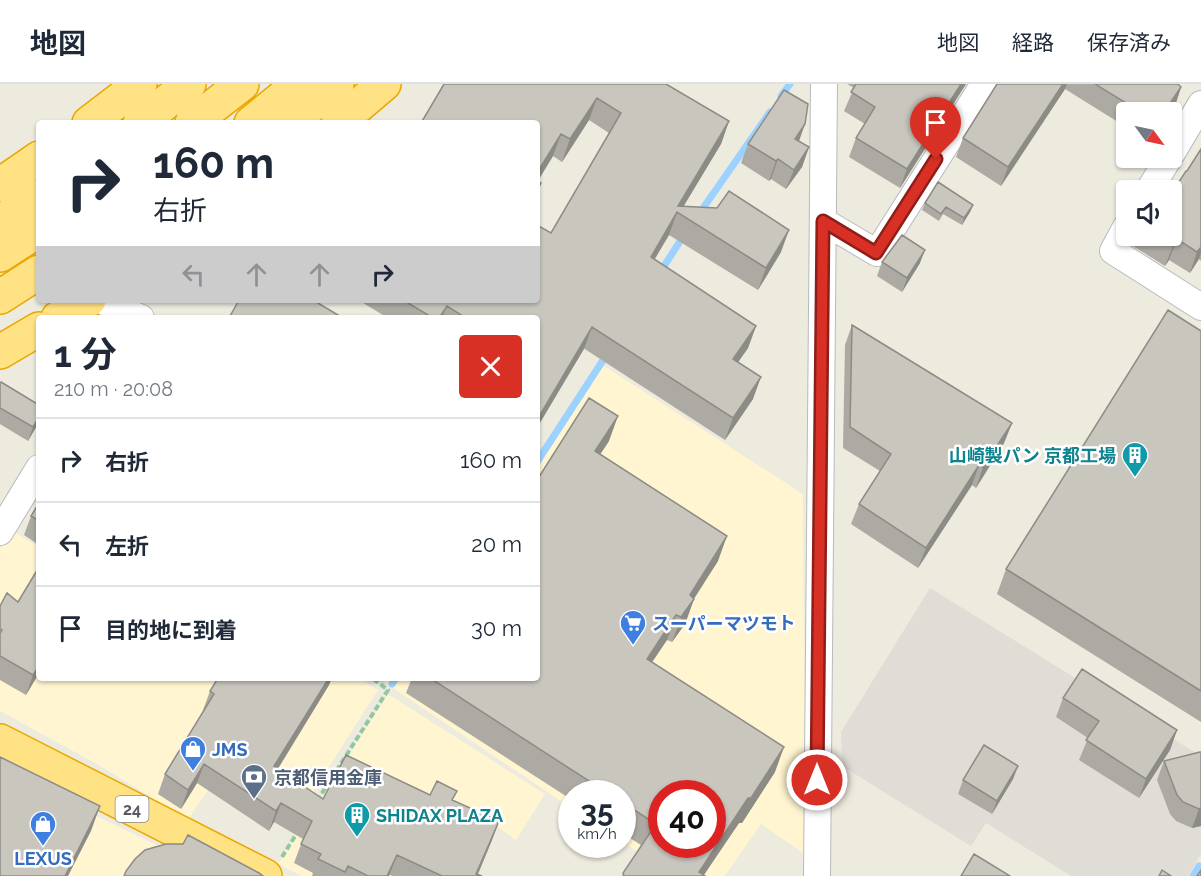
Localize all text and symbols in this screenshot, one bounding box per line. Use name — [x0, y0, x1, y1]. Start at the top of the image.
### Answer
text: 地図 — [30, 27, 86, 60]
text: 地図 — [937, 30, 979, 55]
text: 経路 — [1012, 30, 1054, 55]
text: 保存済み — [1087, 30, 1171, 55]
pin — [910, 97, 961, 159]
north arrow — [1116, 102, 1182, 168]
map controls — [1116, 102, 1182, 246]
icon: arrive — [919, 106, 952, 139]
text: 160 m — [153, 139, 274, 188]
icon: right — [54, 144, 132, 222]
button: sound — [1116, 180, 1182, 246]
text: 右折 — [153, 195, 207, 226]
icon: left — [177, 258, 210, 291]
icon: ahead — [240, 258, 273, 291]
icon: ahead — [303, 258, 336, 291]
icon: right — [366, 258, 399, 291]
text: 1 分 — [54, 333, 116, 375]
button: close — [459, 335, 522, 398]
text: 210 m · 20:08 — [54, 377, 173, 401]
building icon: 山崎製パン 京都工場 — [1120, 440, 1150, 478]
icon: right — [54, 444, 87, 477]
place label: 山崎製パン 京都工場 — [949, 445, 1116, 466]
text: 160 m — [460, 447, 522, 473]
text: 右折 — [105, 449, 149, 475]
icon: left — [54, 528, 87, 561]
text: 20 m — [471, 531, 522, 557]
text: 左折 — [105, 533, 149, 559]
supermarket icon: スーパーマツモト — [618, 608, 648, 646]
icon: arrive — [54, 612, 87, 645]
place label: スーパーマツモト — [652, 613, 796, 634]
text: 30 m — [471, 615, 522, 641]
text: 目的地に到着 — [105, 617, 237, 643]
shop icon: JMS — [178, 734, 208, 772]
place label: JMS — [212, 739, 247, 760]
position arrow — [785, 748, 849, 812]
bank icon: 京都信用金庫 — [239, 762, 269, 800]
place label: 京都信用金庫 — [274, 767, 382, 788]
speed limit sign: 40 — [648, 780, 726, 858]
text: 35 — [580, 794, 614, 829]
road number: 24 — [116, 796, 148, 822]
building icon: SHIDAX PLAZA — [342, 800, 372, 838]
place label: SHIDAX PLAZA — [376, 805, 504, 826]
shop icon: LEXUS — [28, 809, 58, 847]
text: km/h — [577, 825, 617, 843]
place label: LEXUS — [14, 848, 72, 869]

